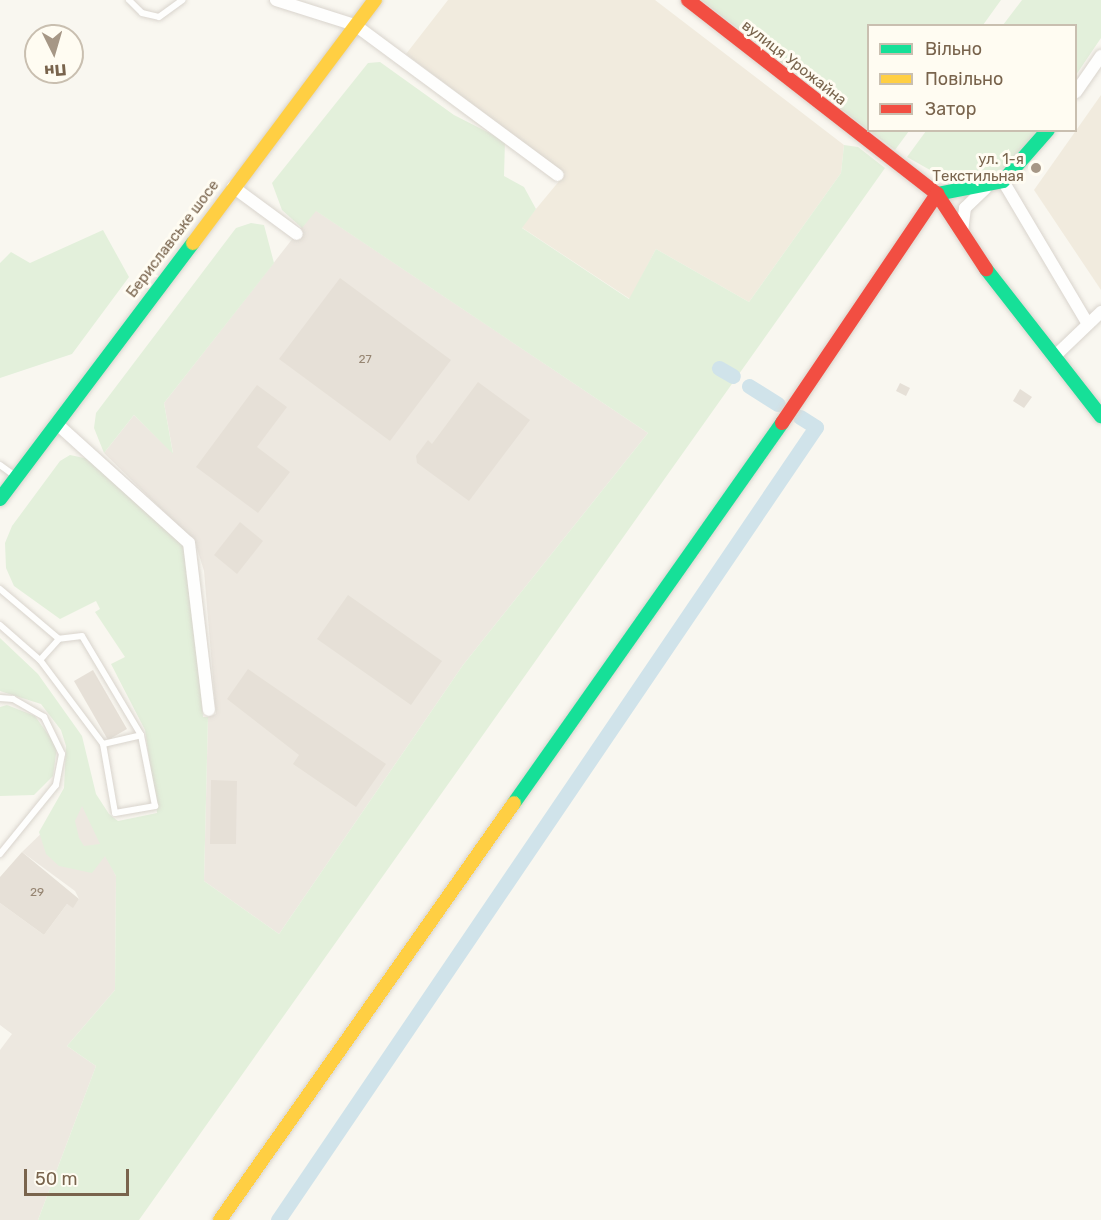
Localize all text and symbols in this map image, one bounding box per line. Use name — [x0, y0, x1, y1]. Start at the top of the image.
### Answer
street label: вулиця Урожайна — [738, 17, 850, 109]
north arrow — [24, 24, 84, 84]
legend — [867, 24, 1077, 132]
text: Вільно — [925, 38, 982, 60]
text: Пн — [44, 60, 67, 81]
text: Повільно — [925, 68, 1003, 90]
text: Затор — [925, 98, 976, 120]
place label: ул. 1-я Текстильная — [932, 150, 1024, 185]
marker: ул. 1-я Текстильная — [1029, 161, 1043, 175]
street label: Бериславське шосе — [123, 177, 223, 301]
house number: 27 — [358, 353, 372, 367]
house number: 29 — [30, 886, 44, 900]
scale bar — [27, 1157, 132, 1195]
text: 50 m — [35, 1168, 78, 1190]

